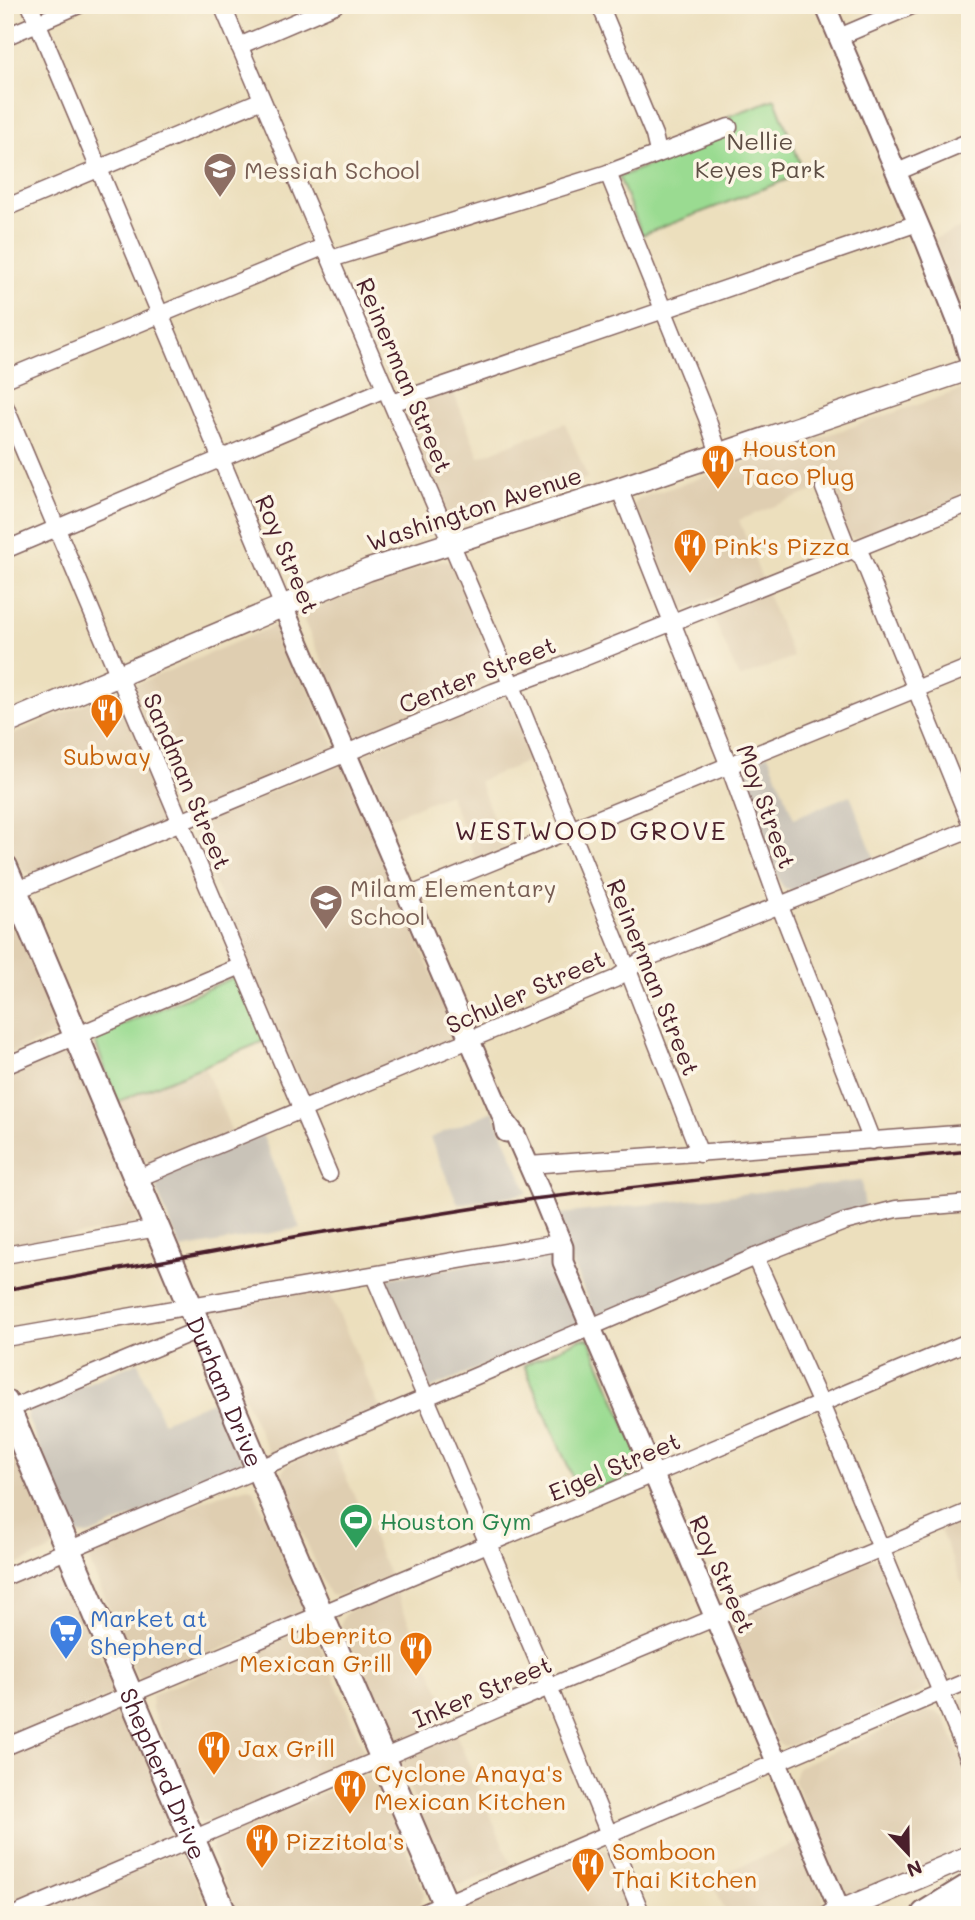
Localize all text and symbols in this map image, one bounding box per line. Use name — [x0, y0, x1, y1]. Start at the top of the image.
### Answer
park label: Nellie Keyes Park — [695, 125, 825, 184]
school or university icon: Messiah School — [201, 150, 239, 199]
place label: Messiah School — [244, 154, 420, 185]
street label: Reinerman Street — [350, 273, 460, 477]
place label: Houston Taco Plug — [742, 432, 854, 491]
restaurant icon: Houston Taco Plug — [699, 442, 737, 491]
street label: Washington Avenue — [362, 459, 586, 557]
street label: Roy Street — [249, 490, 327, 618]
restaurant icon: Pink's Pizza — [671, 526, 709, 575]
place label: Pink's Pizza — [714, 530, 850, 561]
street label: Center Street — [394, 628, 560, 720]
street label: Sandman Street — [137, 688, 239, 874]
restaurant icon: Subway — [88, 691, 126, 740]
place label: Subway — [63, 740, 151, 771]
street label: Moy Street — [730, 740, 804, 872]
district label: WESTWOOD GROVE — [454, 813, 728, 847]
place label: Milam Elementary School — [350, 872, 556, 931]
street label: Reinerman Street — [600, 874, 708, 1080]
school or university icon: Milam Elementary School — [307, 882, 345, 931]
street label: Schuler Street — [440, 942, 610, 1040]
street label: Durham Drive — [180, 1311, 271, 1471]
street label: Eigel Street — [544, 1424, 684, 1508]
sports icon: Houston Gym — [337, 1501, 375, 1550]
place label: Houston Gym — [380, 1505, 531, 1536]
street label: Roy Street — [683, 1510, 763, 1638]
place label: Market at Shepherd — [90, 1602, 207, 1661]
supermarket icon: Market at Shepherd — [47, 1612, 85, 1661]
place label: Uberrito Mexican Grill — [239, 1619, 392, 1678]
restaurant icon: Uberrito Mexican Grill — [397, 1629, 435, 1678]
street label: Inker Street — [408, 1648, 556, 1734]
street label: Shepherd Drive — [114, 1683, 215, 1864]
restaurant icon: Jax Grill — [195, 1728, 233, 1777]
place label: Jax Grill — [238, 1732, 335, 1763]
place label: Cyclone Anaya's Mexican Kitchen — [374, 1757, 566, 1816]
restaurant icon: Cyclone Anaya's Mexican Kitchen — [331, 1767, 369, 1816]
north arrow — [874, 1818, 944, 1888]
restaurant icon: Pizzitola's — [243, 1821, 281, 1870]
place label: Pizzitola's — [286, 1825, 405, 1856]
place label: Somboon Thai Kitchen — [612, 1835, 757, 1894]
restaurant icon: Somboon Thai Kitchen — [569, 1845, 607, 1894]
text: N — [903, 1855, 926, 1884]

